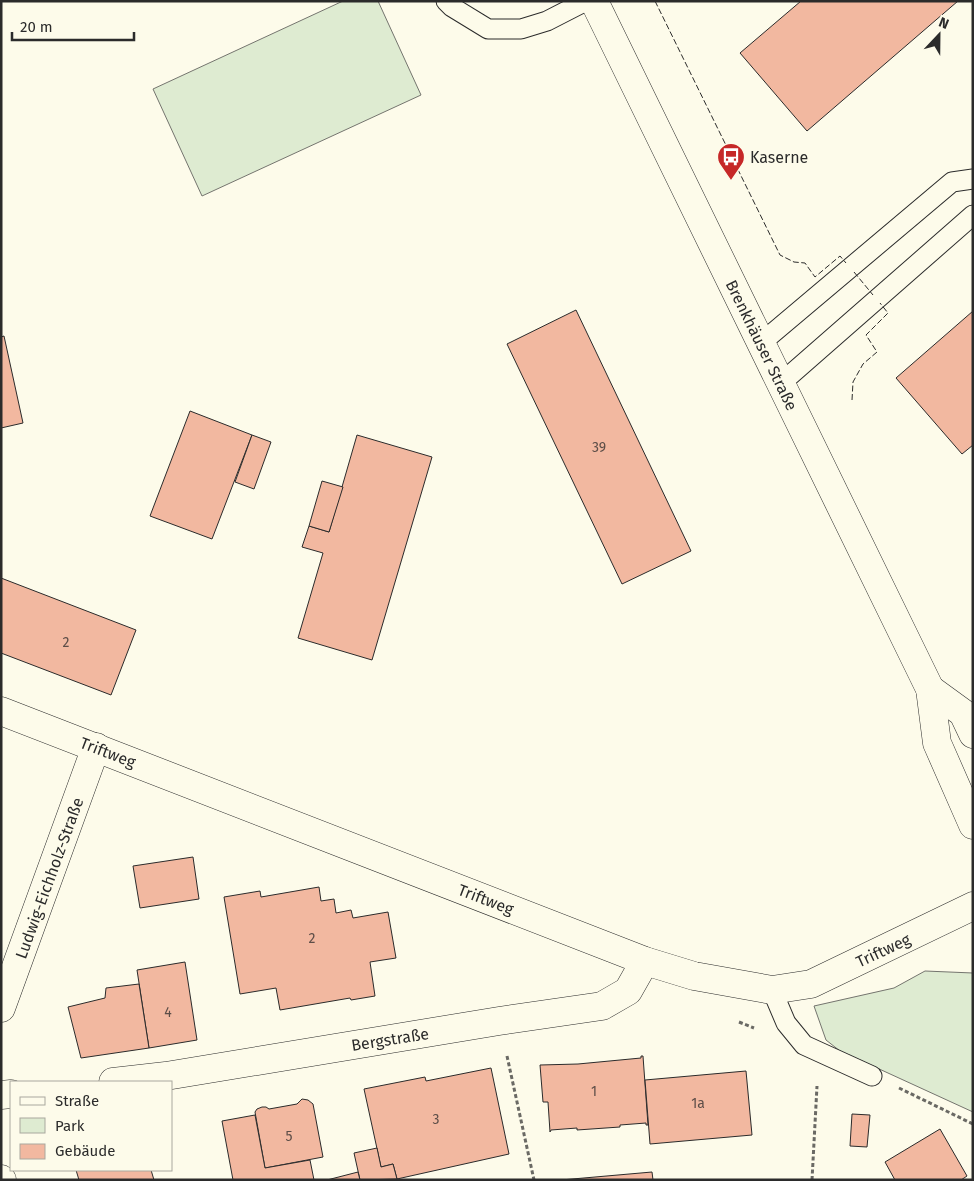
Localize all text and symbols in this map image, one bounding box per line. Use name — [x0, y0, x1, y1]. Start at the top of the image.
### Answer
scale bar — [12, 10, 135, 42]
north arrow — [914, 10, 964, 60]
text: N — [936, 14, 951, 33]
text: 20 m — [20, 18, 53, 36]
bus stop icon: Kaserne — [716, 142, 746, 181]
place label: Kaserne — [750, 148, 808, 167]
street label: Brenkhäuser Straße — [722, 277, 801, 414]
house number: 39 — [592, 439, 606, 456]
house number: 2 — [63, 634, 70, 651]
street label: Triftweg — [77, 733, 139, 772]
street label: Ludwig-Eichholz-Straße — [11, 795, 87, 961]
street label: Triftweg — [455, 880, 517, 919]
street label: Triftweg — [853, 929, 914, 971]
house number: 2 — [309, 930, 316, 947]
house number: 4 — [164, 1004, 172, 1021]
street label: Bergstraße — [350, 1024, 430, 1055]
legend — [10, 1081, 172, 1171]
house number: 1 — [591, 1083, 597, 1100]
text: Straße — [55, 1092, 99, 1110]
house number: 1a — [691, 1095, 705, 1112]
house number: 3 — [433, 1111, 440, 1128]
text: Park — [55, 1117, 85, 1135]
house number: 5 — [285, 1128, 293, 1145]
text: Gebäude — [55, 1142, 115, 1160]

